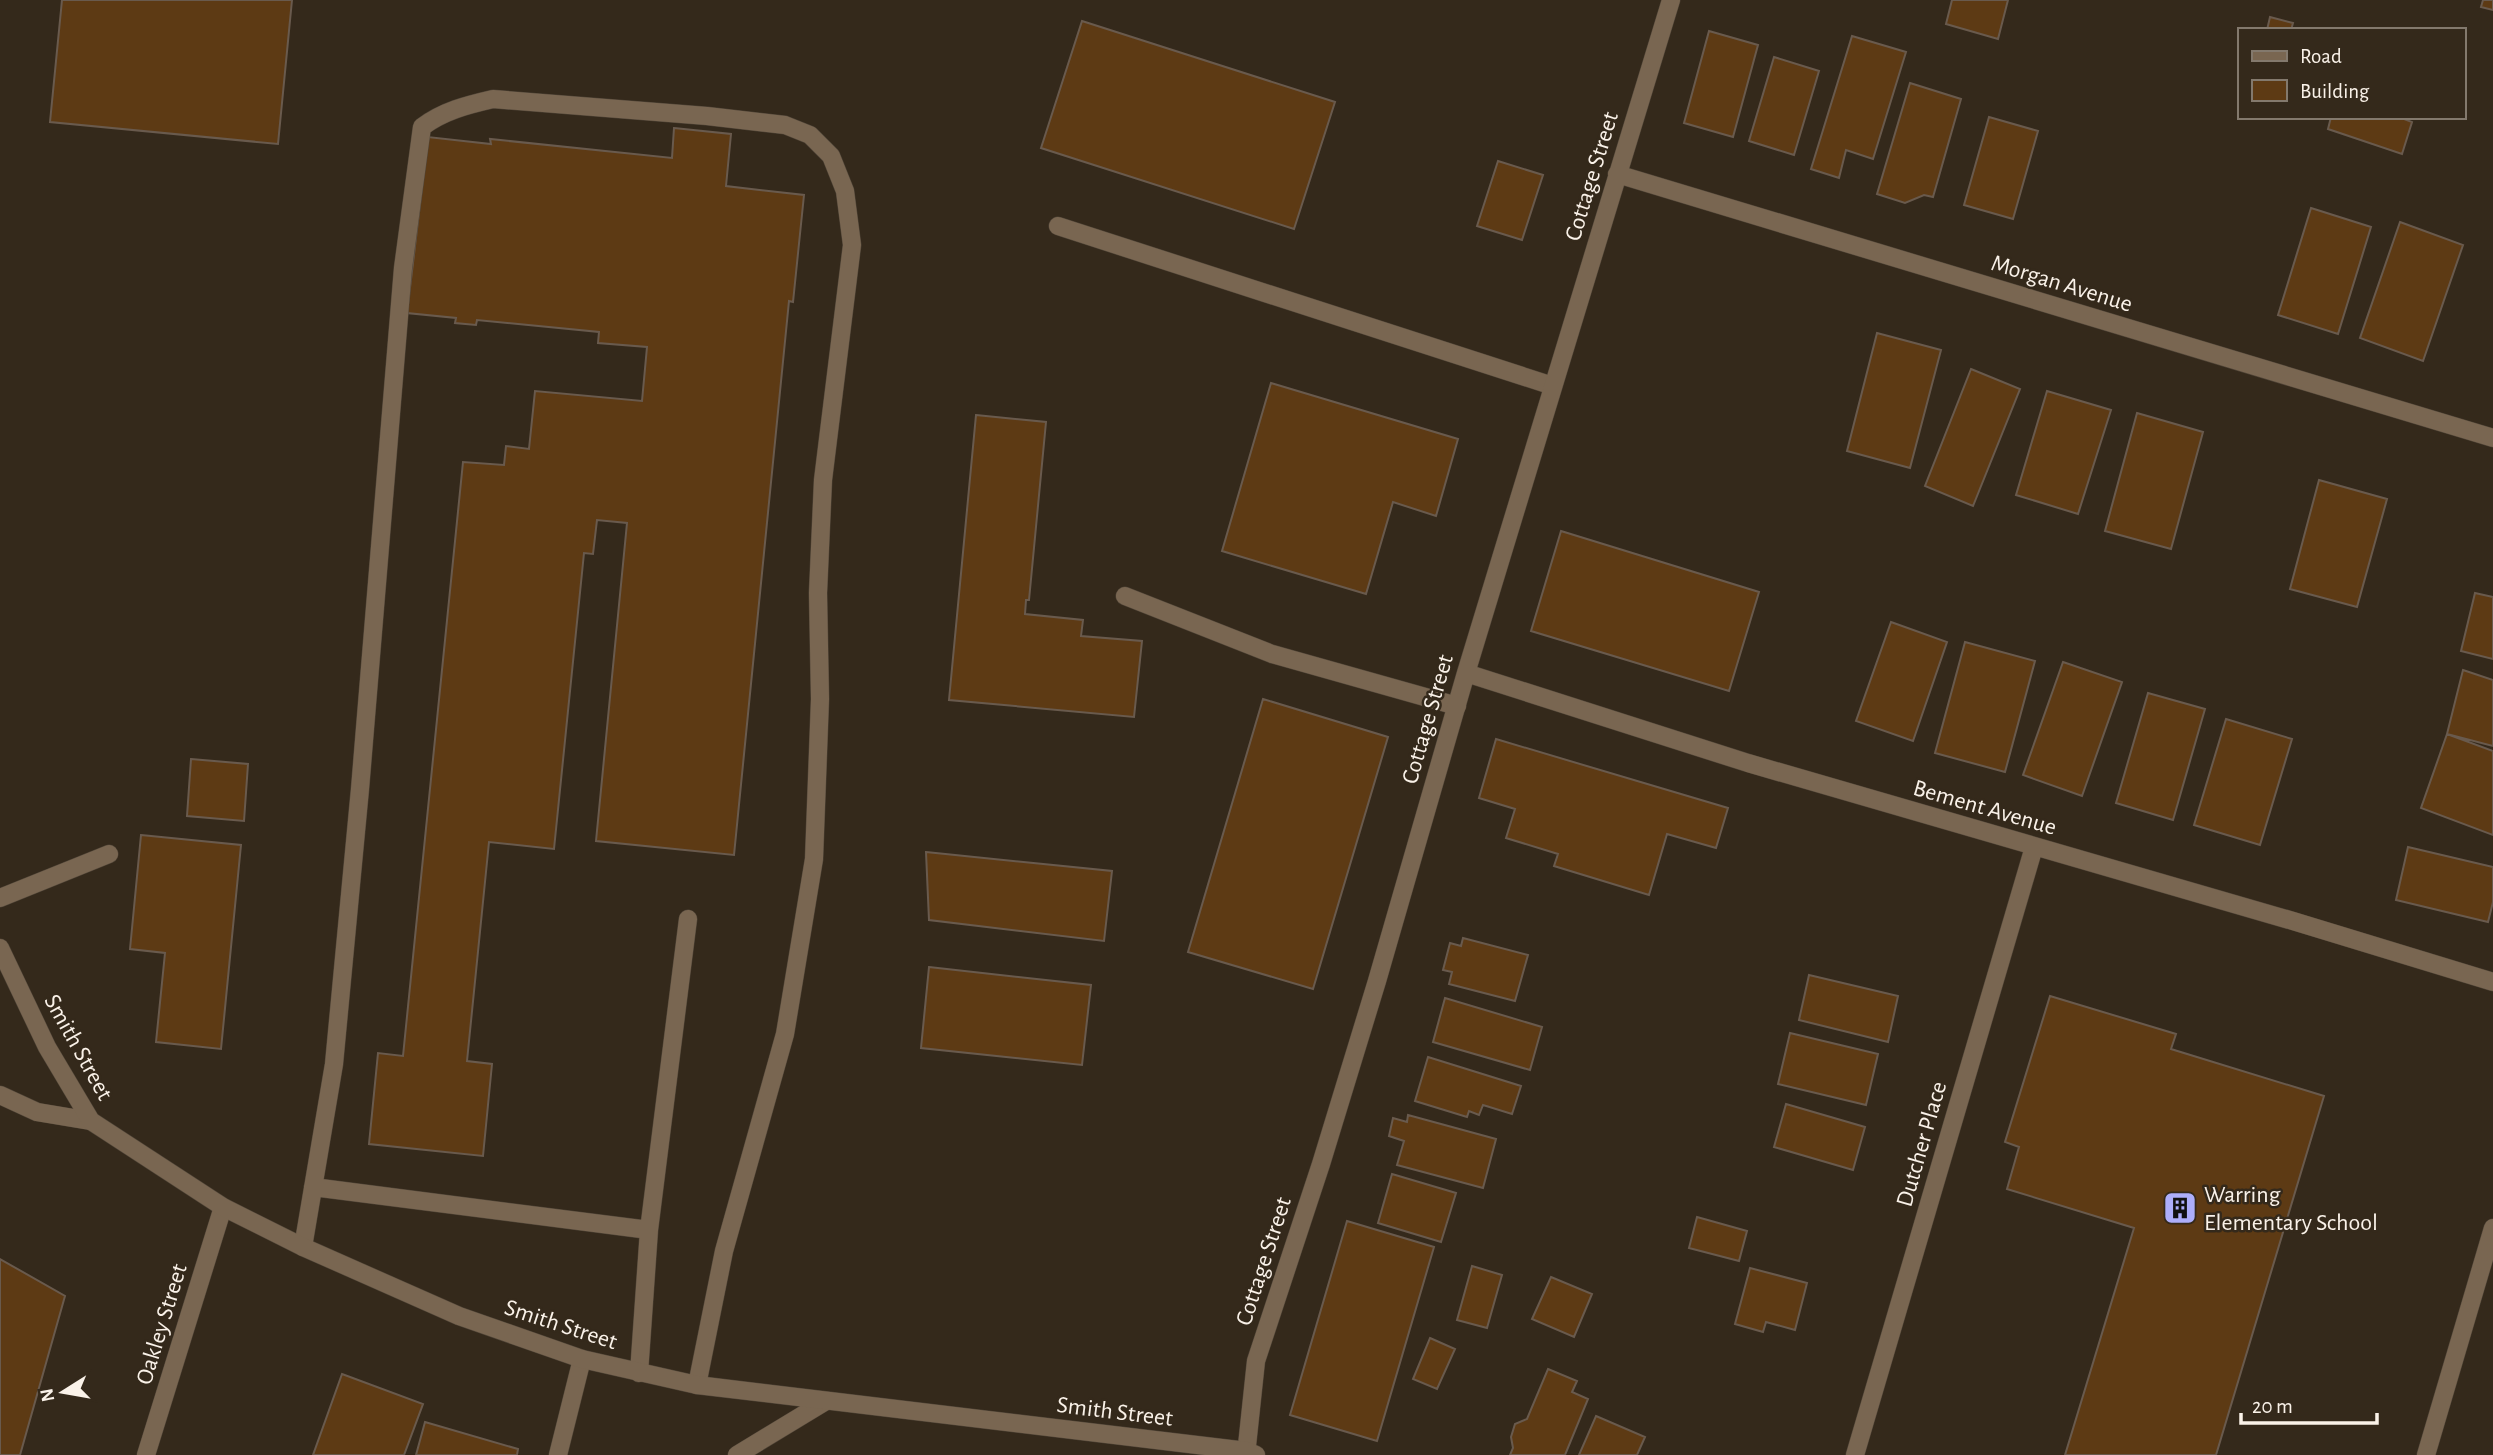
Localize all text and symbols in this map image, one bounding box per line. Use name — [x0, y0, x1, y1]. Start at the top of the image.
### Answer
legend — [2238, 28, 2465, 119]
text: Road — [2300, 46, 2342, 67]
text: Building — [2300, 81, 2370, 102]
street label: Cottage Street — [1561, 109, 1623, 244]
street label: Morgan Avenue — [1988, 251, 2135, 317]
street label: Cottage Street — [1398, 652, 1458, 787]
street label: Bement Avenue — [1910, 776, 2059, 840]
street label: Smith Street — [39, 991, 117, 1105]
street label: Dutcher Place — [1893, 1079, 1951, 1210]
place label: Warring Elementary School — [2204, 1183, 2378, 1235]
building icon: Warring Elementary School — [2161, 1189, 2199, 1227]
street label: Cottage Street — [1232, 1194, 1296, 1328]
street label: Oakley Street — [132, 1261, 192, 1388]
street label: Smith Street — [501, 1296, 620, 1354]
north arrow — [28, 1357, 98, 1427]
scale bar — [2241, 1382, 2378, 1426]
text: N — [37, 1387, 58, 1403]
street label: Smith Street — [1055, 1393, 1175, 1431]
text: 20 m — [2252, 1396, 2293, 1417]

